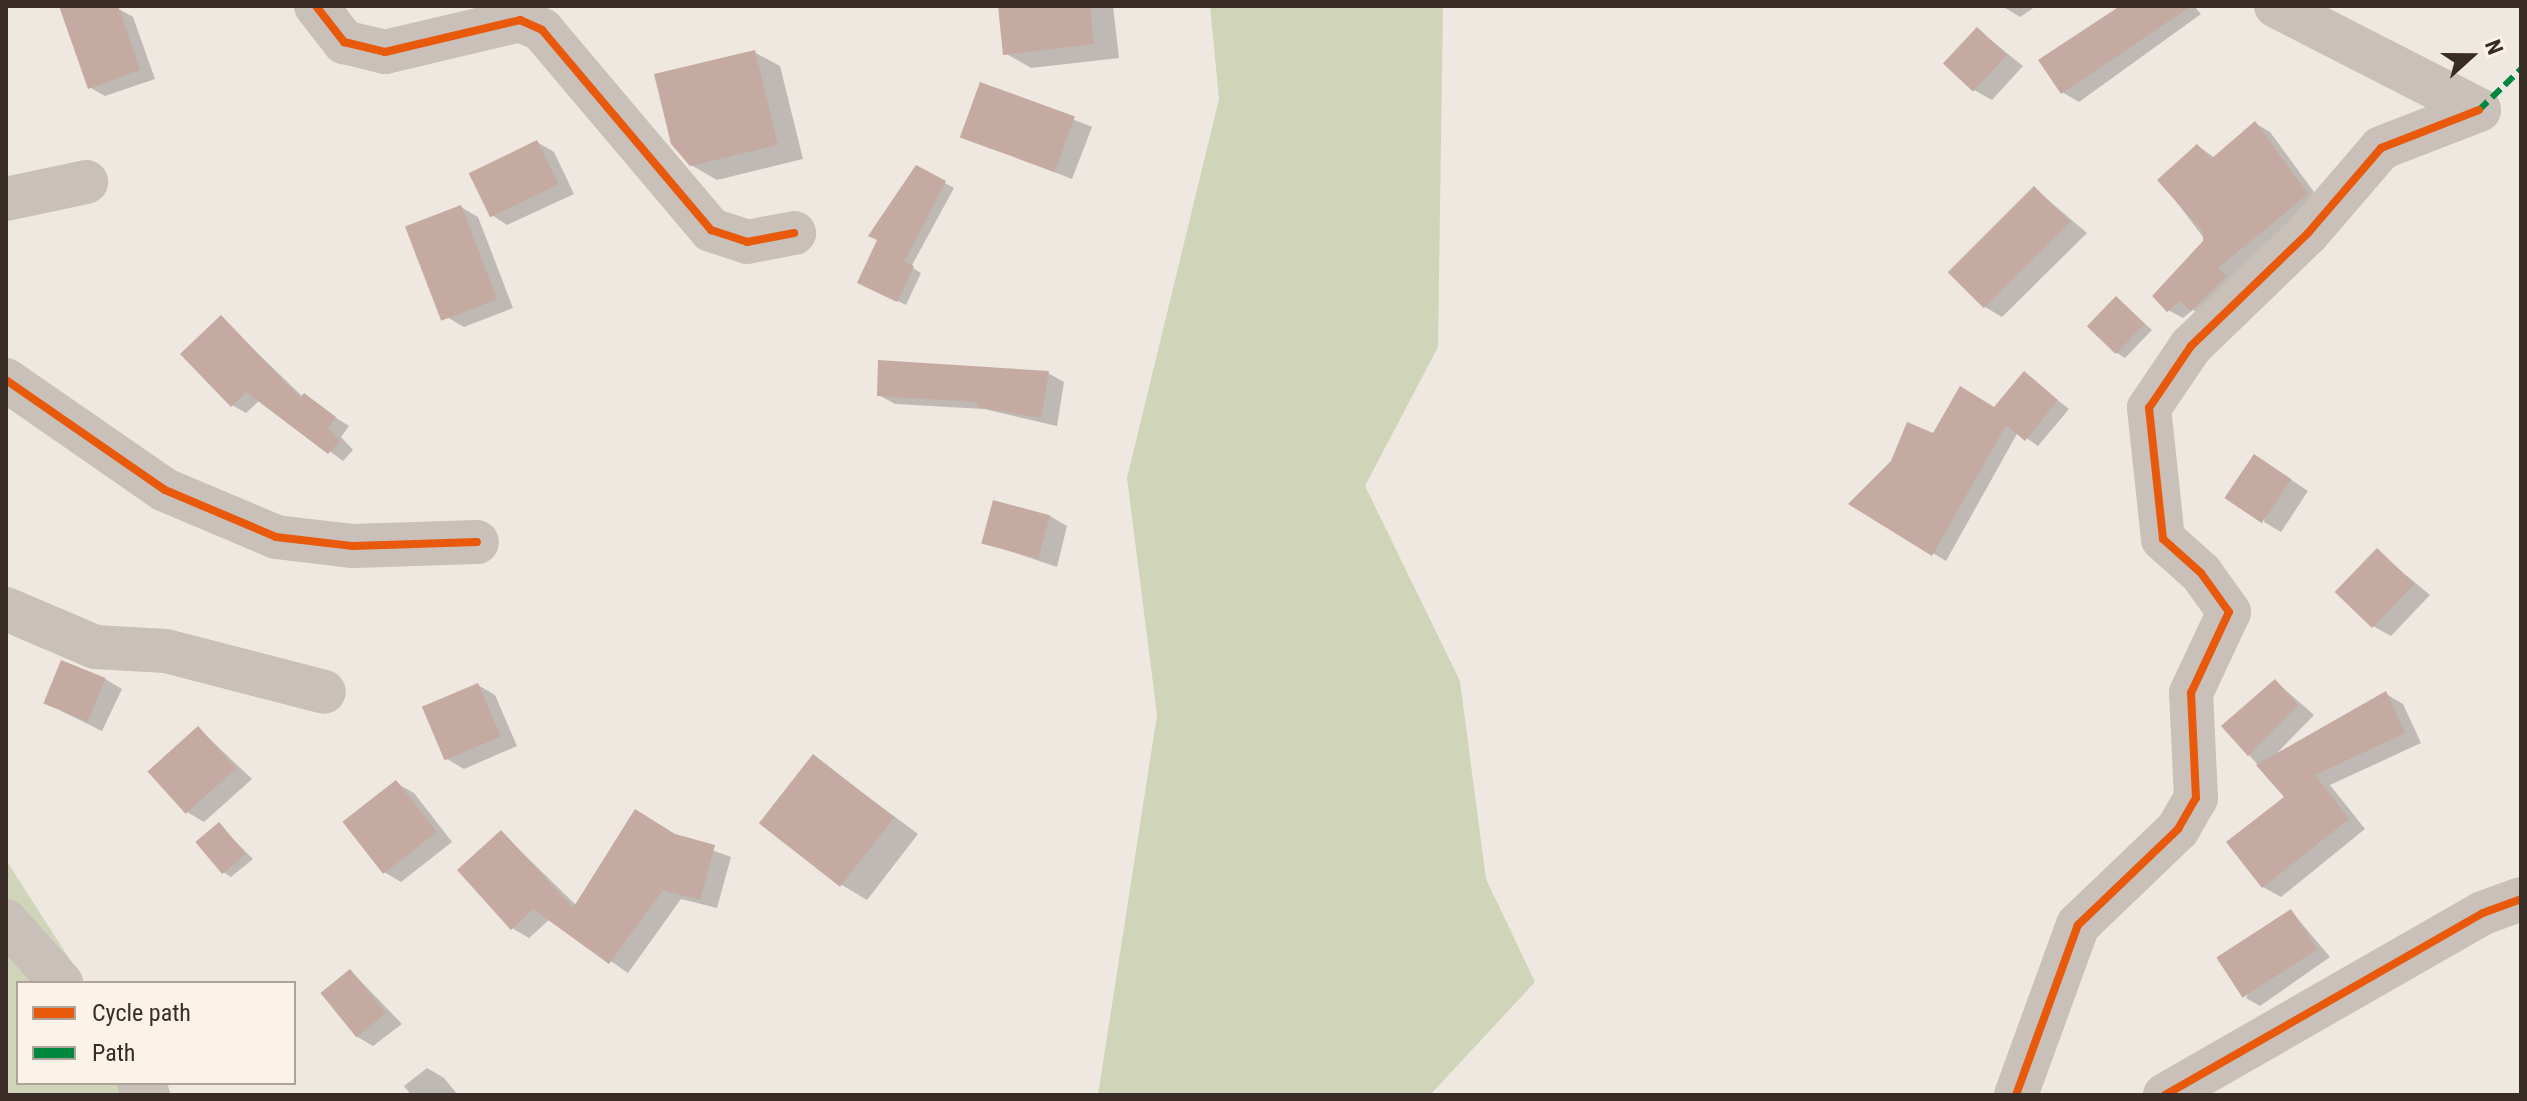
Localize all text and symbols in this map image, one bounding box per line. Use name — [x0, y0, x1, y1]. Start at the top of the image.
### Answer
north arrow — [2431, 16, 2511, 96]
text: N — [2480, 36, 2508, 58]
legend — [16, 981, 296, 1085]
text: Cycle path — [92, 999, 191, 1027]
text: Path — [92, 1039, 135, 1067]

